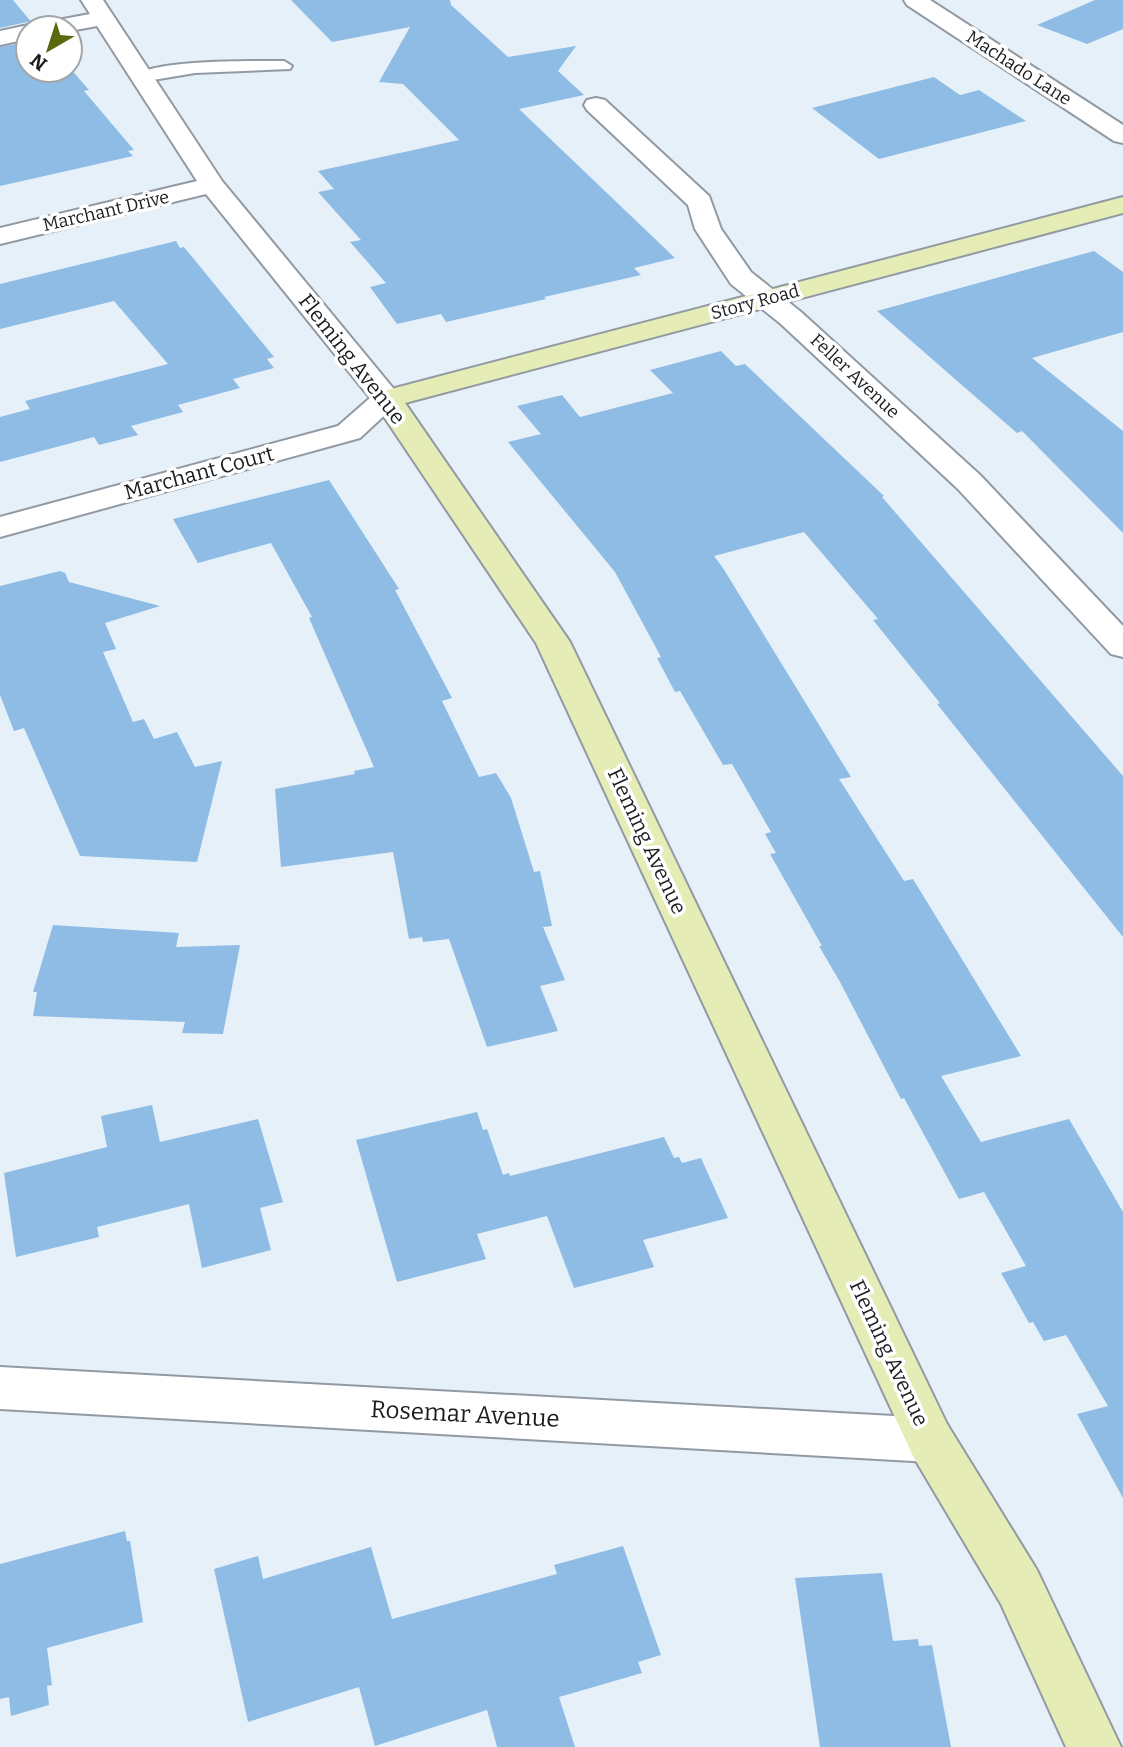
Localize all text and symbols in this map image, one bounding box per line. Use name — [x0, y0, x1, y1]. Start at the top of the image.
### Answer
north arrow — [14, 14, 84, 84]
street label: Machado Lane — [962, 26, 1076, 110]
text: N — [25, 48, 52, 75]
street label: Marchant Drive — [41, 186, 171, 236]
street label: Story Road — [708, 280, 802, 324]
street label: Fleming Avenue — [293, 289, 411, 429]
street label: Feller Avenue — [806, 329, 904, 423]
street label: Marchant Court — [121, 440, 277, 505]
street label: Fleming Avenue — [602, 764, 692, 918]
street label: Fleming Avenue — [844, 1276, 934, 1430]
street label: Rosemar Avenue — [370, 1395, 560, 1433]

